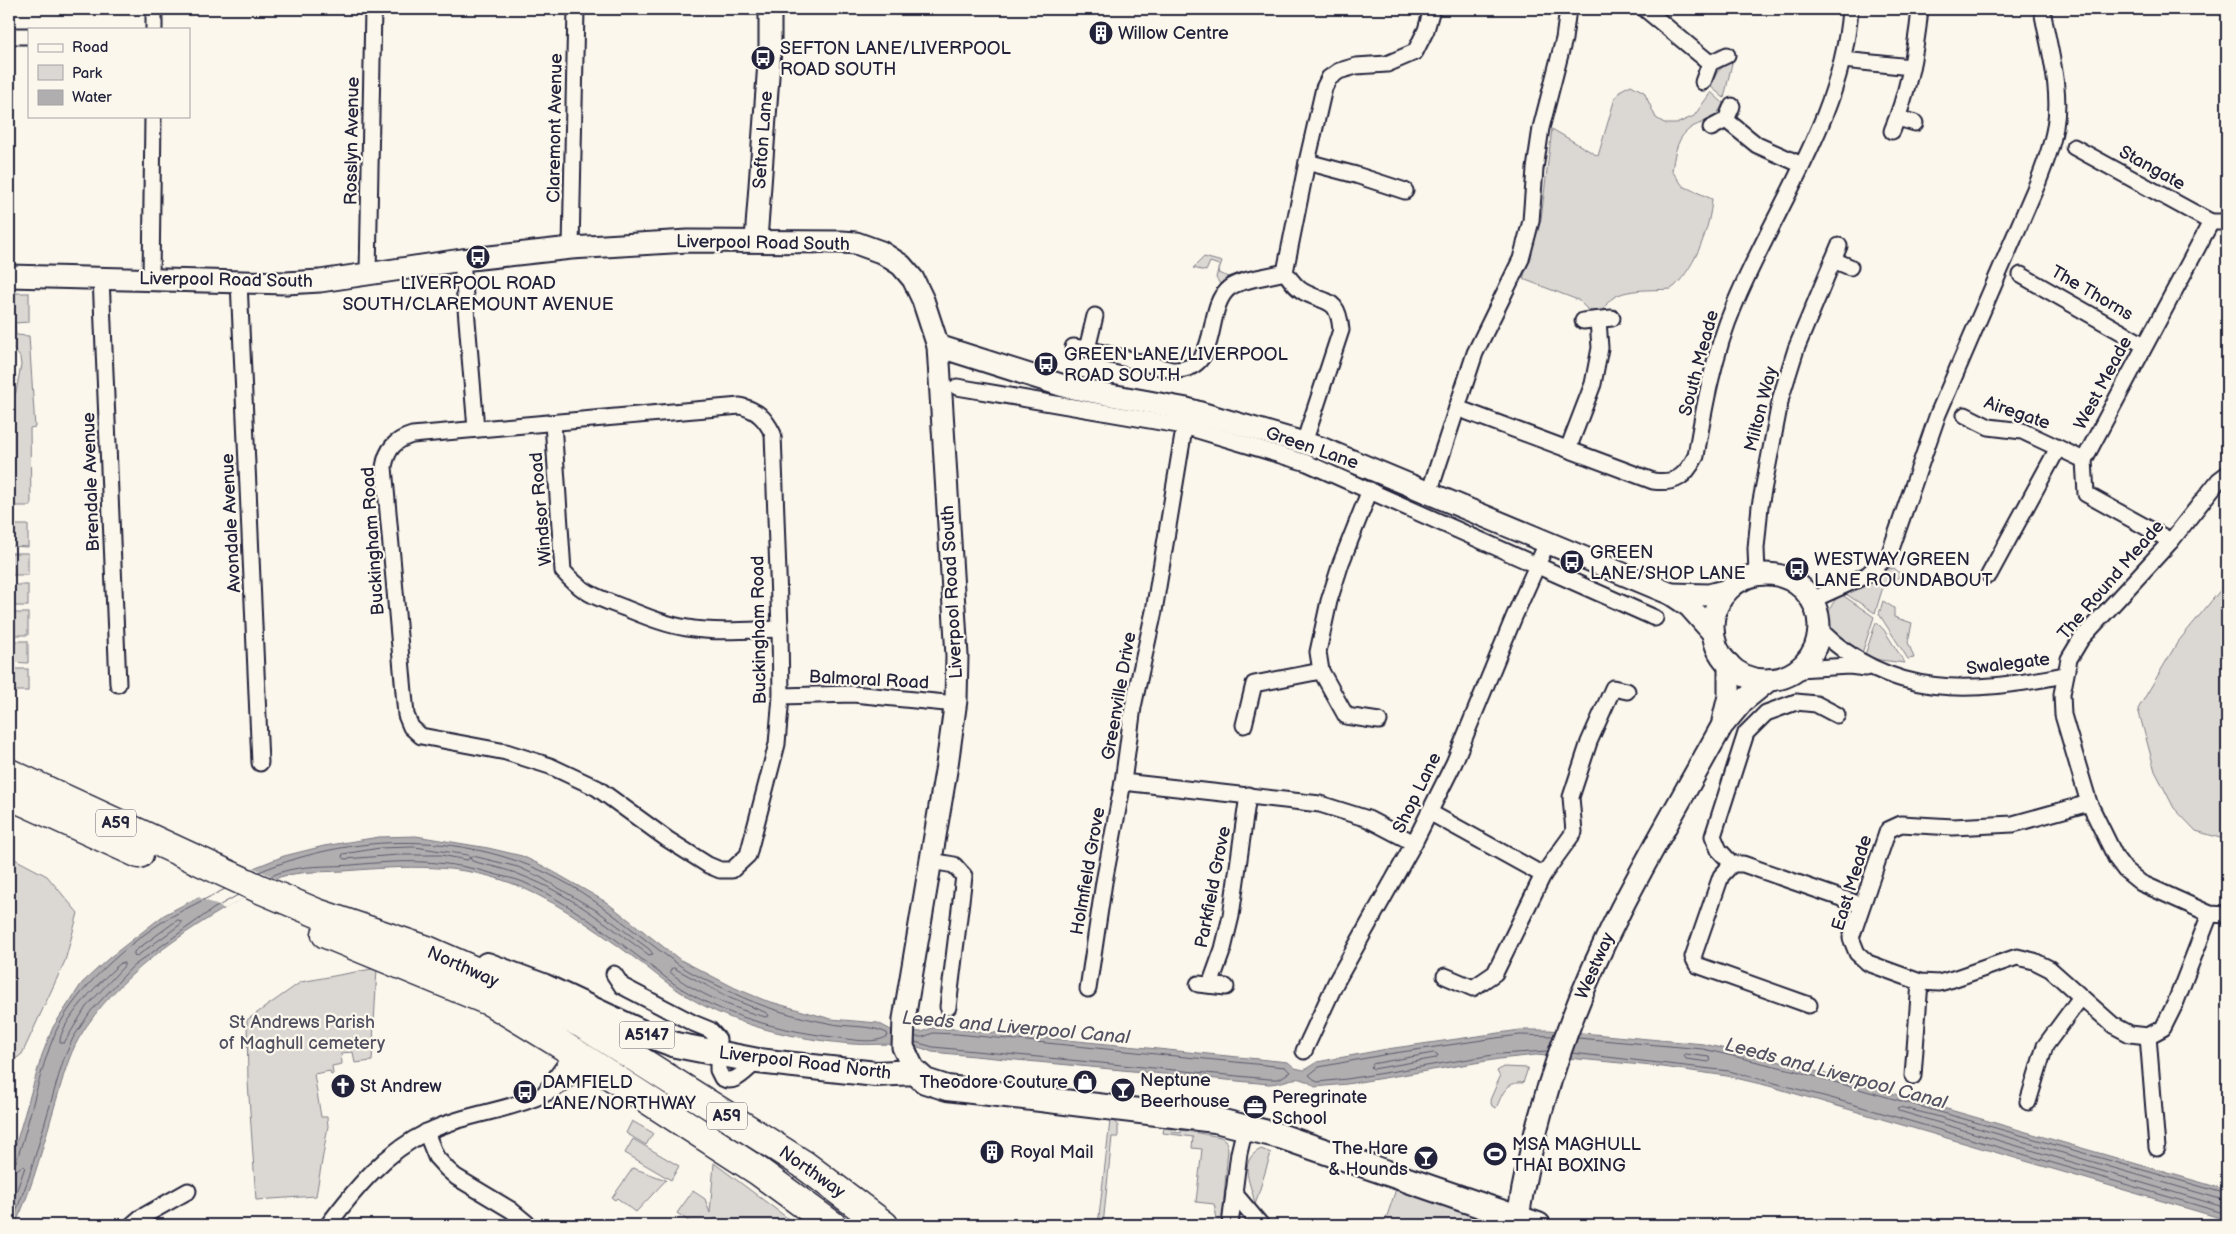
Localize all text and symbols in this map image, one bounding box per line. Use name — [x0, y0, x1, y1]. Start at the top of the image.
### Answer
building icon: Willow Centre — [1088, 20, 1114, 46]
place label: Willow Centre — [1118, 23, 1229, 44]
legend — [28, 28, 190, 118]
text: Road — [72, 38, 108, 57]
place label: SEFTON LANE/LIVERPOOL ROAD SOUTH — [780, 38, 1011, 80]
bus stop icon: SEFTON LANE/LIVERPOOL ROAD SOUTH — [750, 45, 776, 71]
street label: Claremont Avenue — [543, 53, 567, 203]
text: Park — [72, 64, 103, 83]
street label: Rosslyn Avenue — [340, 76, 364, 205]
text: Water — [72, 88, 112, 107]
street label: Sefton Lane — [749, 90, 777, 190]
street label: Stangate — [2115, 141, 2189, 195]
street label: Liverpool Road South — [676, 231, 850, 255]
bus stop icon: LIVERPOOL ROAD SOUTH/CLAREMOUNT AVENUE — [465, 244, 491, 270]
street label: The Thorns — [2047, 261, 2137, 325]
street label: Liverpool Road South — [139, 268, 313, 292]
place label: LIVERPOOL ROAD SOUTH/CLAREMOUNT AVENUE — [342, 273, 614, 315]
street label: South Meade — [1675, 307, 1723, 418]
street label: West Meade — [2070, 332, 2137, 433]
place label: GREEN LANE/LIVERPOOL ROAD SOUTH — [1064, 344, 1289, 386]
bus stop icon: GREEN LANE/LIVERPOOL ROAD SOUTH — [1033, 351, 1059, 377]
street label: Milton Way — [1740, 363, 1782, 454]
street label: Airegate — [1981, 392, 2053, 434]
street label: Brendale Avenue — [78, 412, 104, 552]
street label: Green Lane — [1263, 422, 1361, 474]
street label: Windsor Road — [526, 451, 556, 567]
street label: Avondale Avenue — [217, 452, 245, 593]
street label: Buckingham Road — [357, 466, 389, 616]
street label: Liverpool Road South — [937, 505, 967, 679]
street label: The Round Meade — [2053, 516, 2169, 644]
place label: GREEN LANE/SHOP LANE — [1590, 542, 1746, 584]
bus stop icon: GREEN LANE/SHOP LANE — [1559, 549, 1585, 575]
place label: WESTWAY/GREEN LANE ROUNDABOUT — [1814, 549, 1993, 591]
street label: Buckingham Road — [747, 555, 771, 705]
bus stop icon: WESTWAY/GREEN LANE ROUNDABOUT — [1784, 556, 1810, 582]
street label: Greenville Drive — [1097, 630, 1141, 762]
street label: Swalegate — [1965, 648, 2051, 680]
street label: Balmoral Road — [808, 666, 930, 694]
street label: Shop Lane — [1388, 749, 1446, 837]
street label: Holmfield Grove — [1066, 805, 1110, 937]
road number: A59 — [96, 810, 136, 836]
street label: Parkfield Grove — [1191, 824, 1235, 950]
street label: East Meade — [1828, 832, 1877, 933]
street label: Westway — [1571, 929, 1619, 1003]
street label: Northway — [424, 942, 503, 992]
water label: Leeds and Liverpool Canal — [901, 1007, 1132, 1049]
park label: St Andrews Parish of Maghull cemetery — [219, 1012, 386, 1054]
road number: A5147 — [620, 1022, 674, 1048]
water label: Leeds and Liverpool Canal — [1723, 1033, 1950, 1115]
street label: Liverpool Road North — [718, 1042, 892, 1084]
shop icon: Theodore Couture — [1072, 1069, 1098, 1095]
place label: Neptune Beerhouse — [1140, 1070, 1230, 1112]
place label: DAMFIELD LANE/NORTHWAY — [542, 1072, 696, 1114]
place label: Theodore Couture — [919, 1072, 1068, 1093]
church icon: St Andrew — [330, 1073, 356, 1099]
place label: St Andrew — [360, 1076, 442, 1097]
bar icon: Neptune Beerhouse — [1110, 1077, 1136, 1103]
bus stop icon: DAMFIELD LANE/NORTHWAY — [512, 1079, 538, 1105]
place label: Peregrinate School — [1272, 1087, 1368, 1129]
office icon: Peregrinate School — [1242, 1094, 1268, 1120]
road number: A59 — [707, 1102, 747, 1130]
place label: MSA MAGHULL THAI BOXING — [1512, 1134, 1641, 1176]
place label: The Hare & Hounds — [1329, 1138, 1408, 1180]
building icon: Royal Mail — [979, 1139, 1005, 1165]
sports icon: MSA MAGHULL THAI BOXING — [1482, 1141, 1508, 1167]
street label: Northway — [775, 1142, 850, 1203]
place label: Royal Mail — [1010, 1142, 1093, 1163]
bar icon: The Hare & Hounds — [1413, 1145, 1439, 1171]

